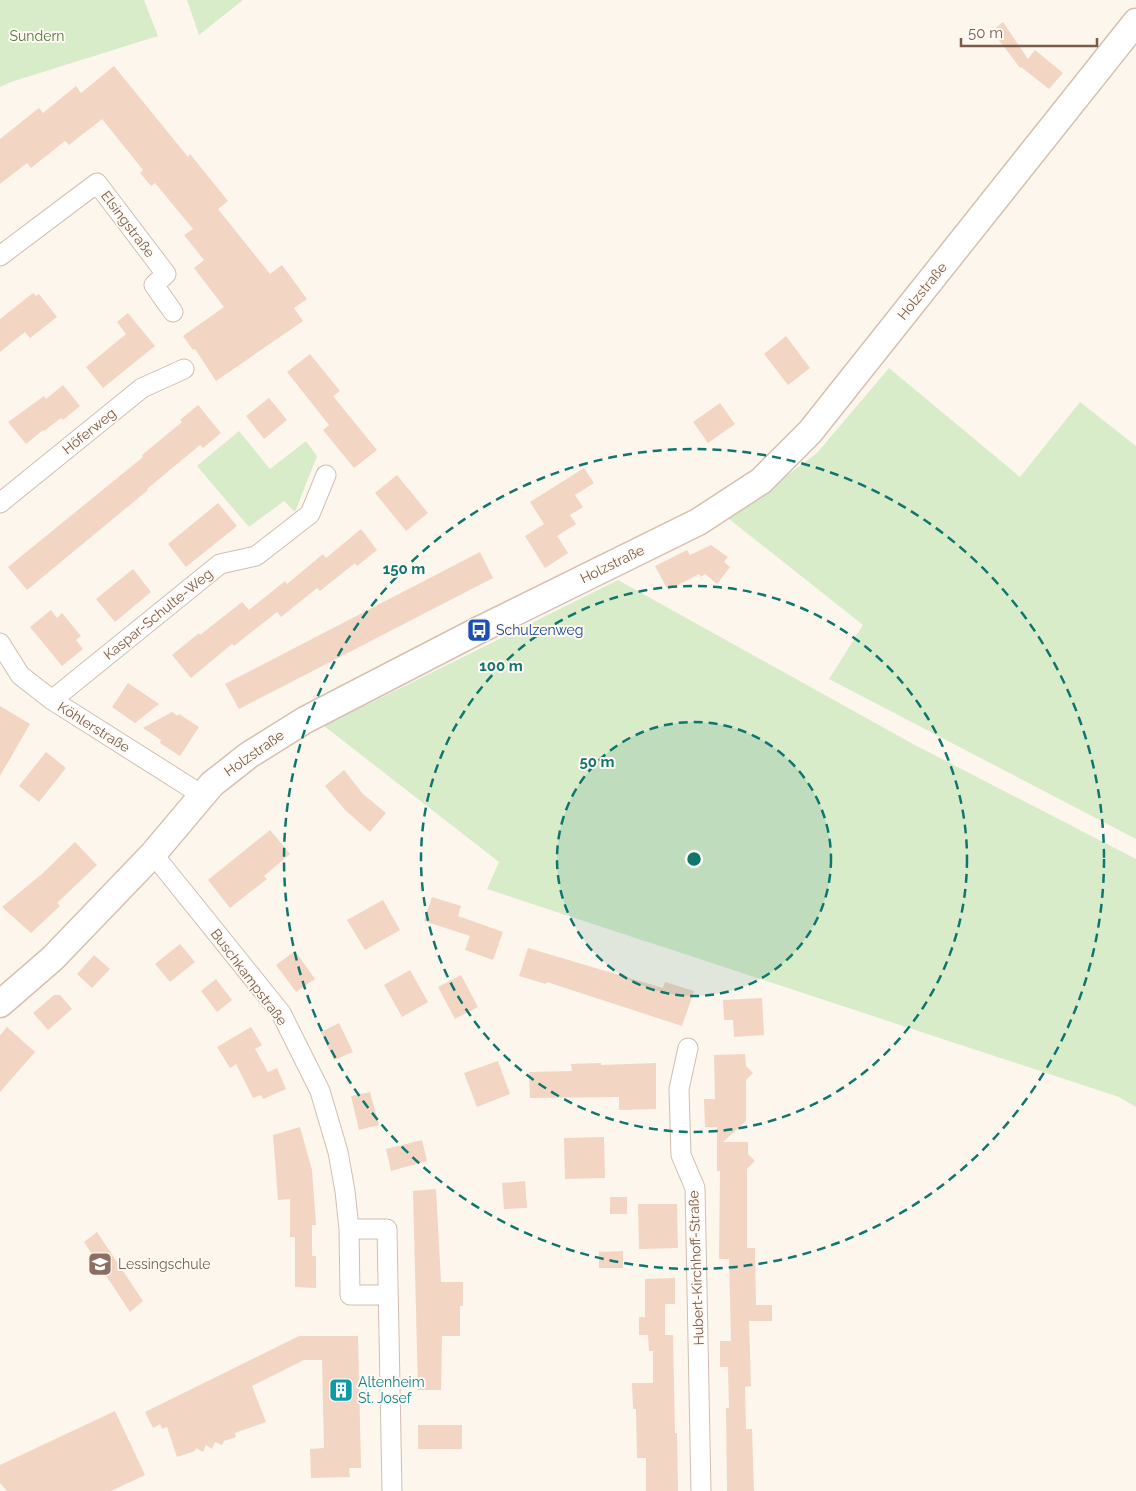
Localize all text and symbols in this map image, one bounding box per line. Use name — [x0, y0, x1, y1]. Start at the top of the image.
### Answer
scale bar — [961, 15, 1097, 47]
text: 50 m — [968, 24, 1003, 42]
park label: Sundern — [10, 28, 64, 44]
street label: Elsingstraße — [98, 188, 158, 260]
street label: Holzstraße — [894, 259, 950, 323]
street label: Höferweg — [59, 405, 119, 457]
street label: Holzstraße — [577, 542, 647, 586]
text: 150 m — [383, 560, 425, 578]
street label: Kaspar-Schulte-Weg — [100, 565, 216, 663]
bus stop icon: Schulzenweg — [466, 617, 492, 643]
place label: Schulzenweg — [496, 622, 583, 638]
text: 100 m — [479, 657, 523, 675]
street label: Köhlerstraße — [55, 699, 133, 755]
street label: Holzstraße — [221, 727, 287, 779]
text: 50 m — [579, 753, 615, 771]
centre of rings — [685, 850, 703, 868]
street label: Buschkampstraße — [207, 926, 291, 1028]
street label: Hubert-Kirchhoff-Straße — [685, 1190, 707, 1346]
school or university icon: Lessingschule — [87, 1251, 113, 1277]
place label: Lessingschule — [118, 1256, 211, 1272]
place label: Altenheim St. Josef — [358, 1374, 425, 1406]
building icon: Altenheim St. Josef — [328, 1377, 354, 1403]

